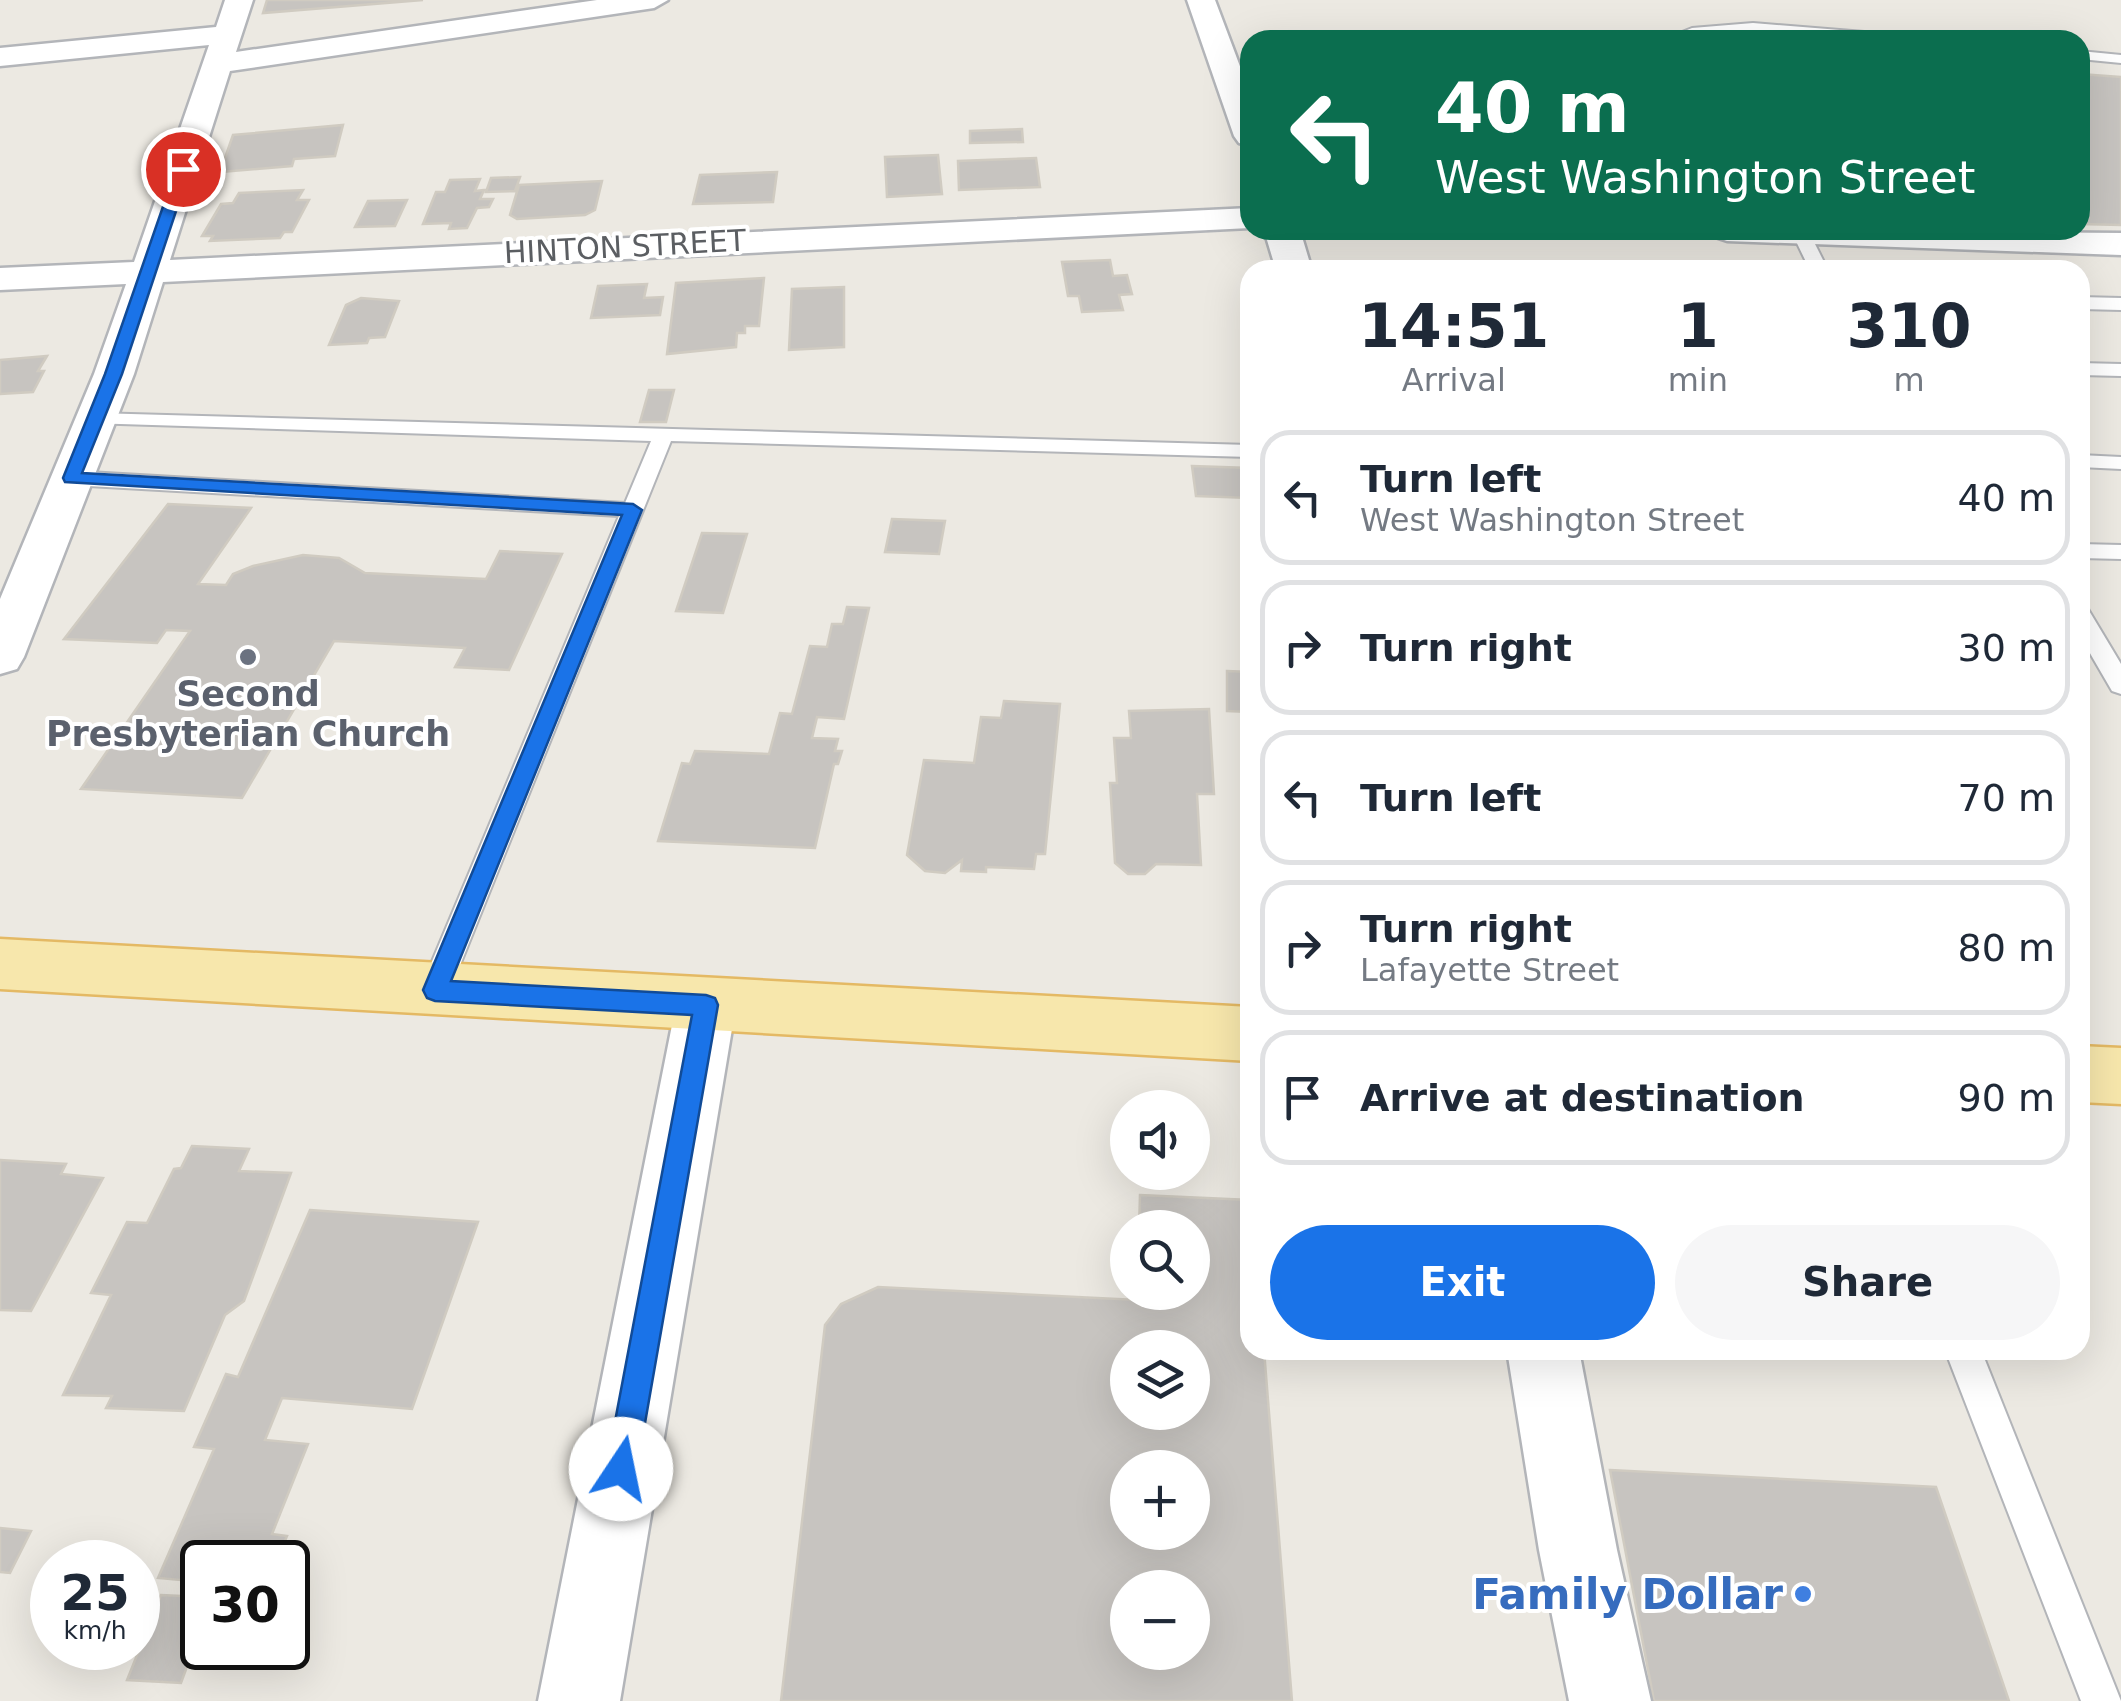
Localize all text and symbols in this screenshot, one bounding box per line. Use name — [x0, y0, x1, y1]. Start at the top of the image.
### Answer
text: 40 m — [1435, 67, 1630, 149]
icon: left — [1270, 70, 1400, 200]
pin — [141, 127, 226, 212]
icon: arrive — [156, 142, 211, 197]
text: West Washington Street — [1435, 151, 1975, 204]
street label: HINTON STREET — [503, 223, 748, 270]
text: 14:51 — [1358, 291, 1549, 361]
text: 1 — [1677, 291, 1719, 361]
text: 310 — [1846, 291, 1972, 361]
text: Arrival — [1402, 361, 1506, 399]
text: min — [1668, 361, 1728, 399]
text: m — [1893, 361, 1925, 399]
text: Turn left — [1360, 457, 1541, 501]
icon: left — [1275, 470, 1330, 525]
text: 40 m — [1958, 476, 2055, 520]
text: West Washington Street — [1360, 501, 1744, 539]
icon: right — [1275, 620, 1330, 675]
text: Turn right — [1360, 626, 1572, 670]
text: 30 m — [1958, 626, 2055, 670]
marker: Second Presbyterian Church — [237, 646, 259, 668]
place label: Second Presbyterian Church — [46, 674, 450, 754]
icon: left — [1275, 770, 1330, 825]
text: Turn left — [1360, 776, 1541, 820]
text: 70 m — [1958, 776, 2055, 820]
text: Turn right — [1360, 907, 1572, 951]
icon: right — [1275, 920, 1330, 975]
text: 80 m — [1958, 926, 2055, 970]
text: Lafayette Street — [1360, 951, 1619, 989]
icon: arrive — [1275, 1070, 1330, 1125]
text: Arrive at destination — [1360, 1076, 1805, 1120]
text: 90 m — [1958, 1076, 2055, 1120]
map controls — [1110, 1090, 1210, 1670]
button: sound — [1110, 1090, 1210, 1190]
button: search — [1110, 1210, 1210, 1310]
button: Exit — [1270, 1225, 1655, 1340]
button: Share — [1675, 1225, 2060, 1340]
button: layers — [1110, 1330, 1210, 1430]
position arrow — [569, 1417, 673, 1521]
button: + — [1110, 1450, 1210, 1550]
speed limit sign: 30 — [180, 1540, 310, 1670]
text: 25 — [60, 1564, 130, 1622]
button: − — [1110, 1570, 1210, 1670]
place label: Family Dollar — [1472, 1570, 1783, 1619]
marker: Family Dollar — [1792, 1583, 1814, 1605]
text: km/h — [63, 1616, 127, 1645]

